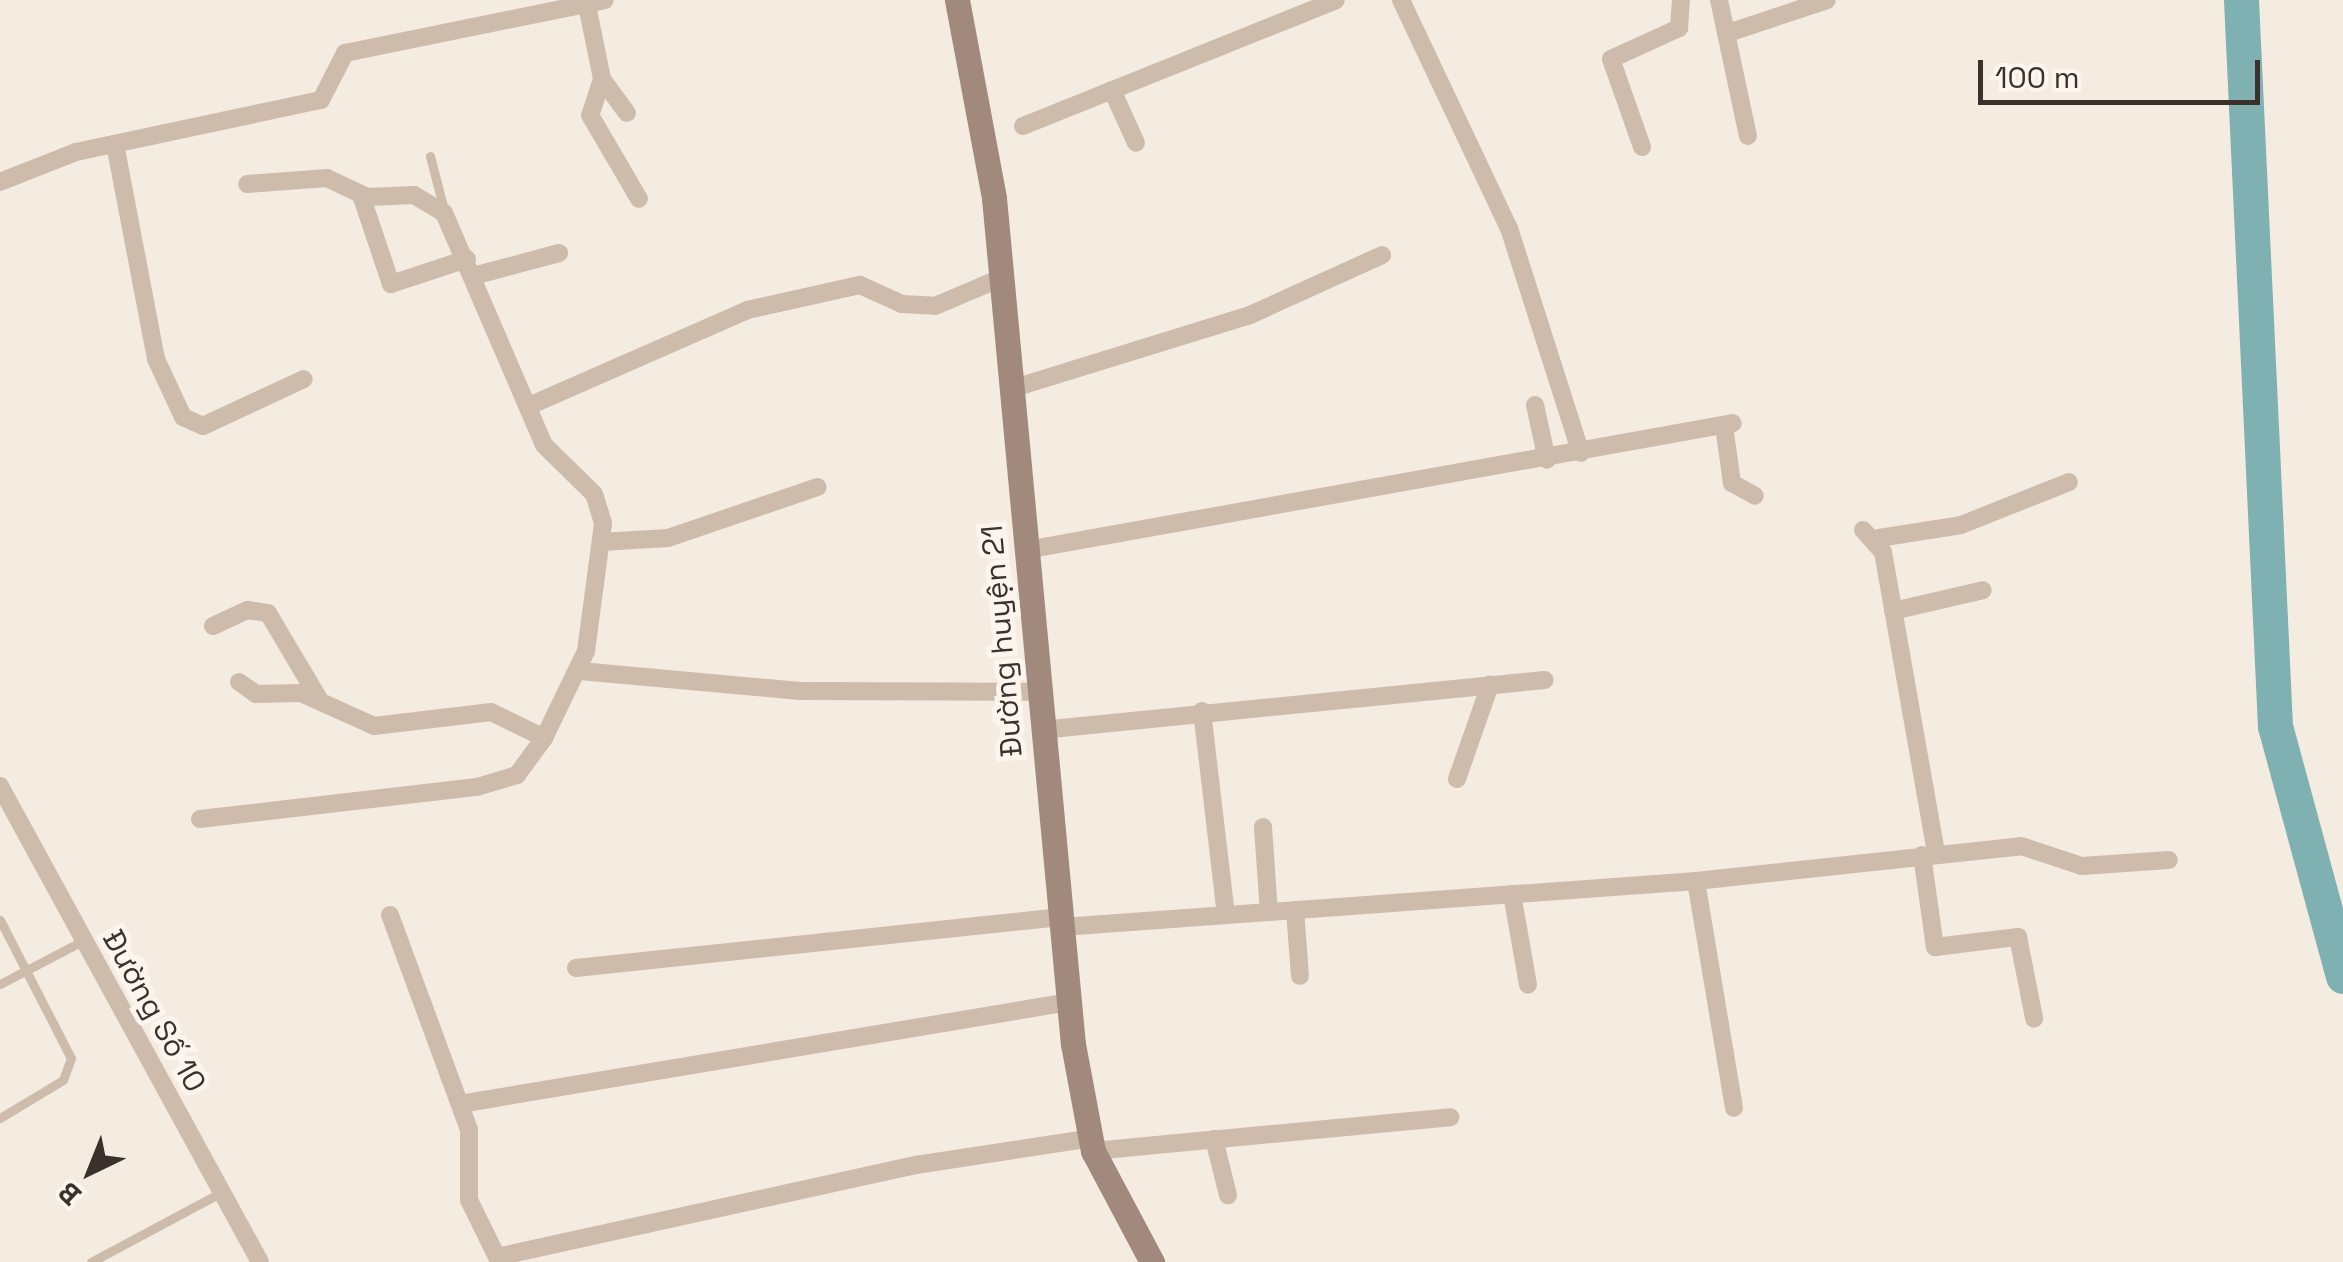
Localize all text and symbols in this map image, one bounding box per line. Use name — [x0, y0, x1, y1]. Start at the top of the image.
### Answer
scale bar — [1983, 40, 2266, 102]
text: 100 m — [1995, 58, 2080, 97]
street label: Đường huyện 21 — [974, 524, 1030, 758]
street label: Đường Số 10 — [95, 924, 213, 1098]
north arrow — [40, 1122, 140, 1222]
text: B — [50, 1174, 89, 1213]

